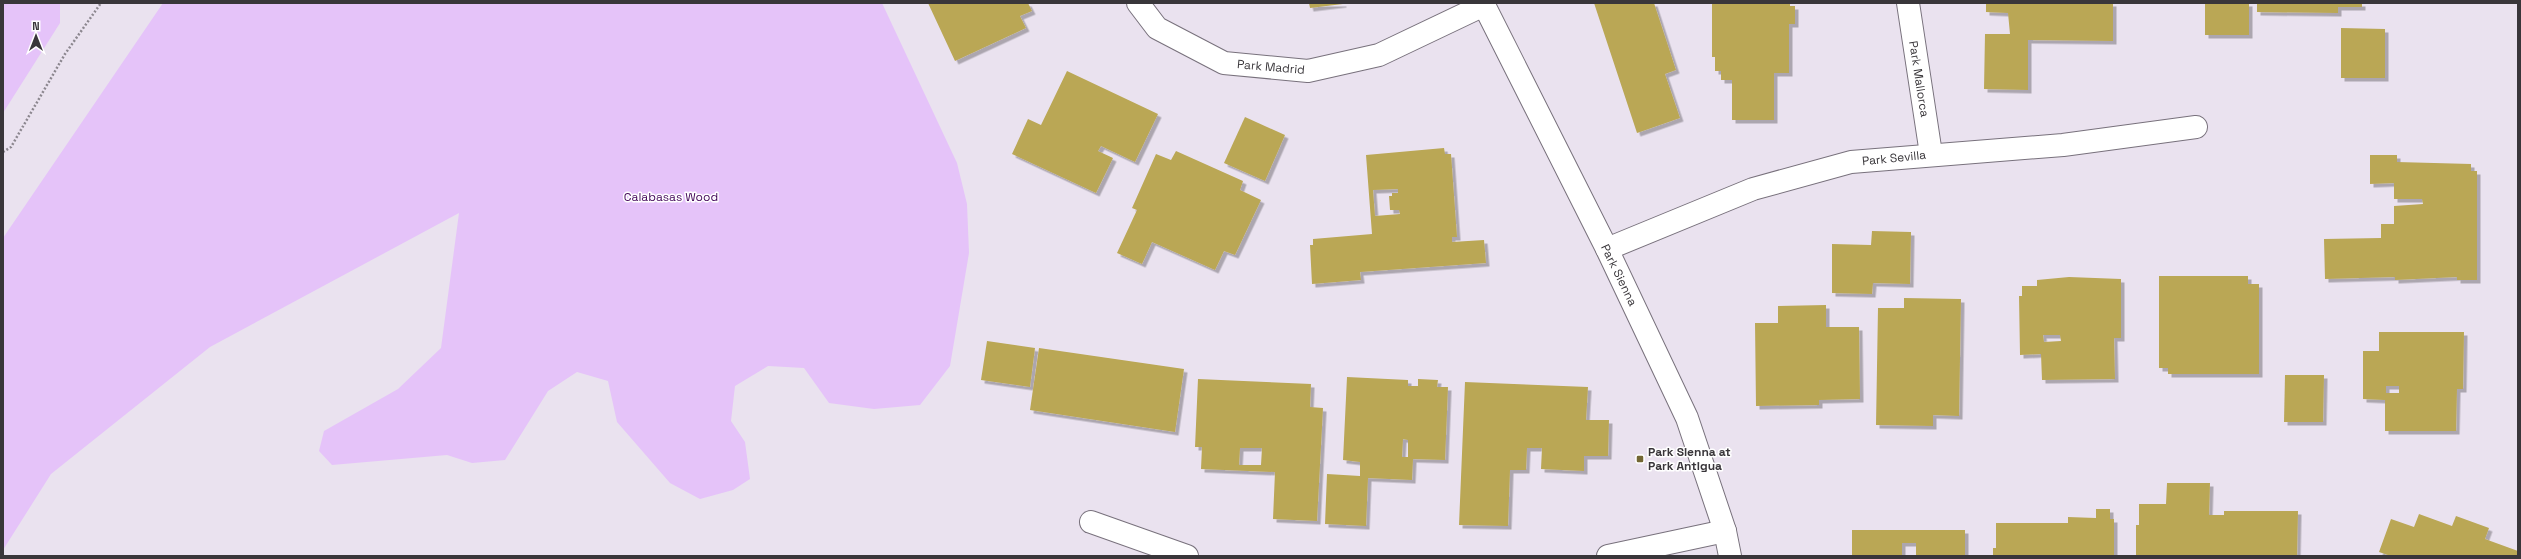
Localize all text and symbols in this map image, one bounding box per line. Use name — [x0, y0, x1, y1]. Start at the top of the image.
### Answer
north arrow — [16, 16, 56, 56]
text: N — [32, 19, 40, 33]
street label: Park Mallorca — [1905, 40, 1933, 118]
street label: Park Madrid — [1236, 56, 1306, 78]
street label: Park Sevilla — [1861, 147, 1927, 169]
park label: Calabasas Wood — [624, 189, 718, 205]
street label: Park Sienna — [1597, 241, 1641, 309]
place label: Park Sienna at Park Antigua — [1648, 444, 1731, 474]
marker: Park Sienna at Park Antigua — [1635, 454, 1645, 464]

